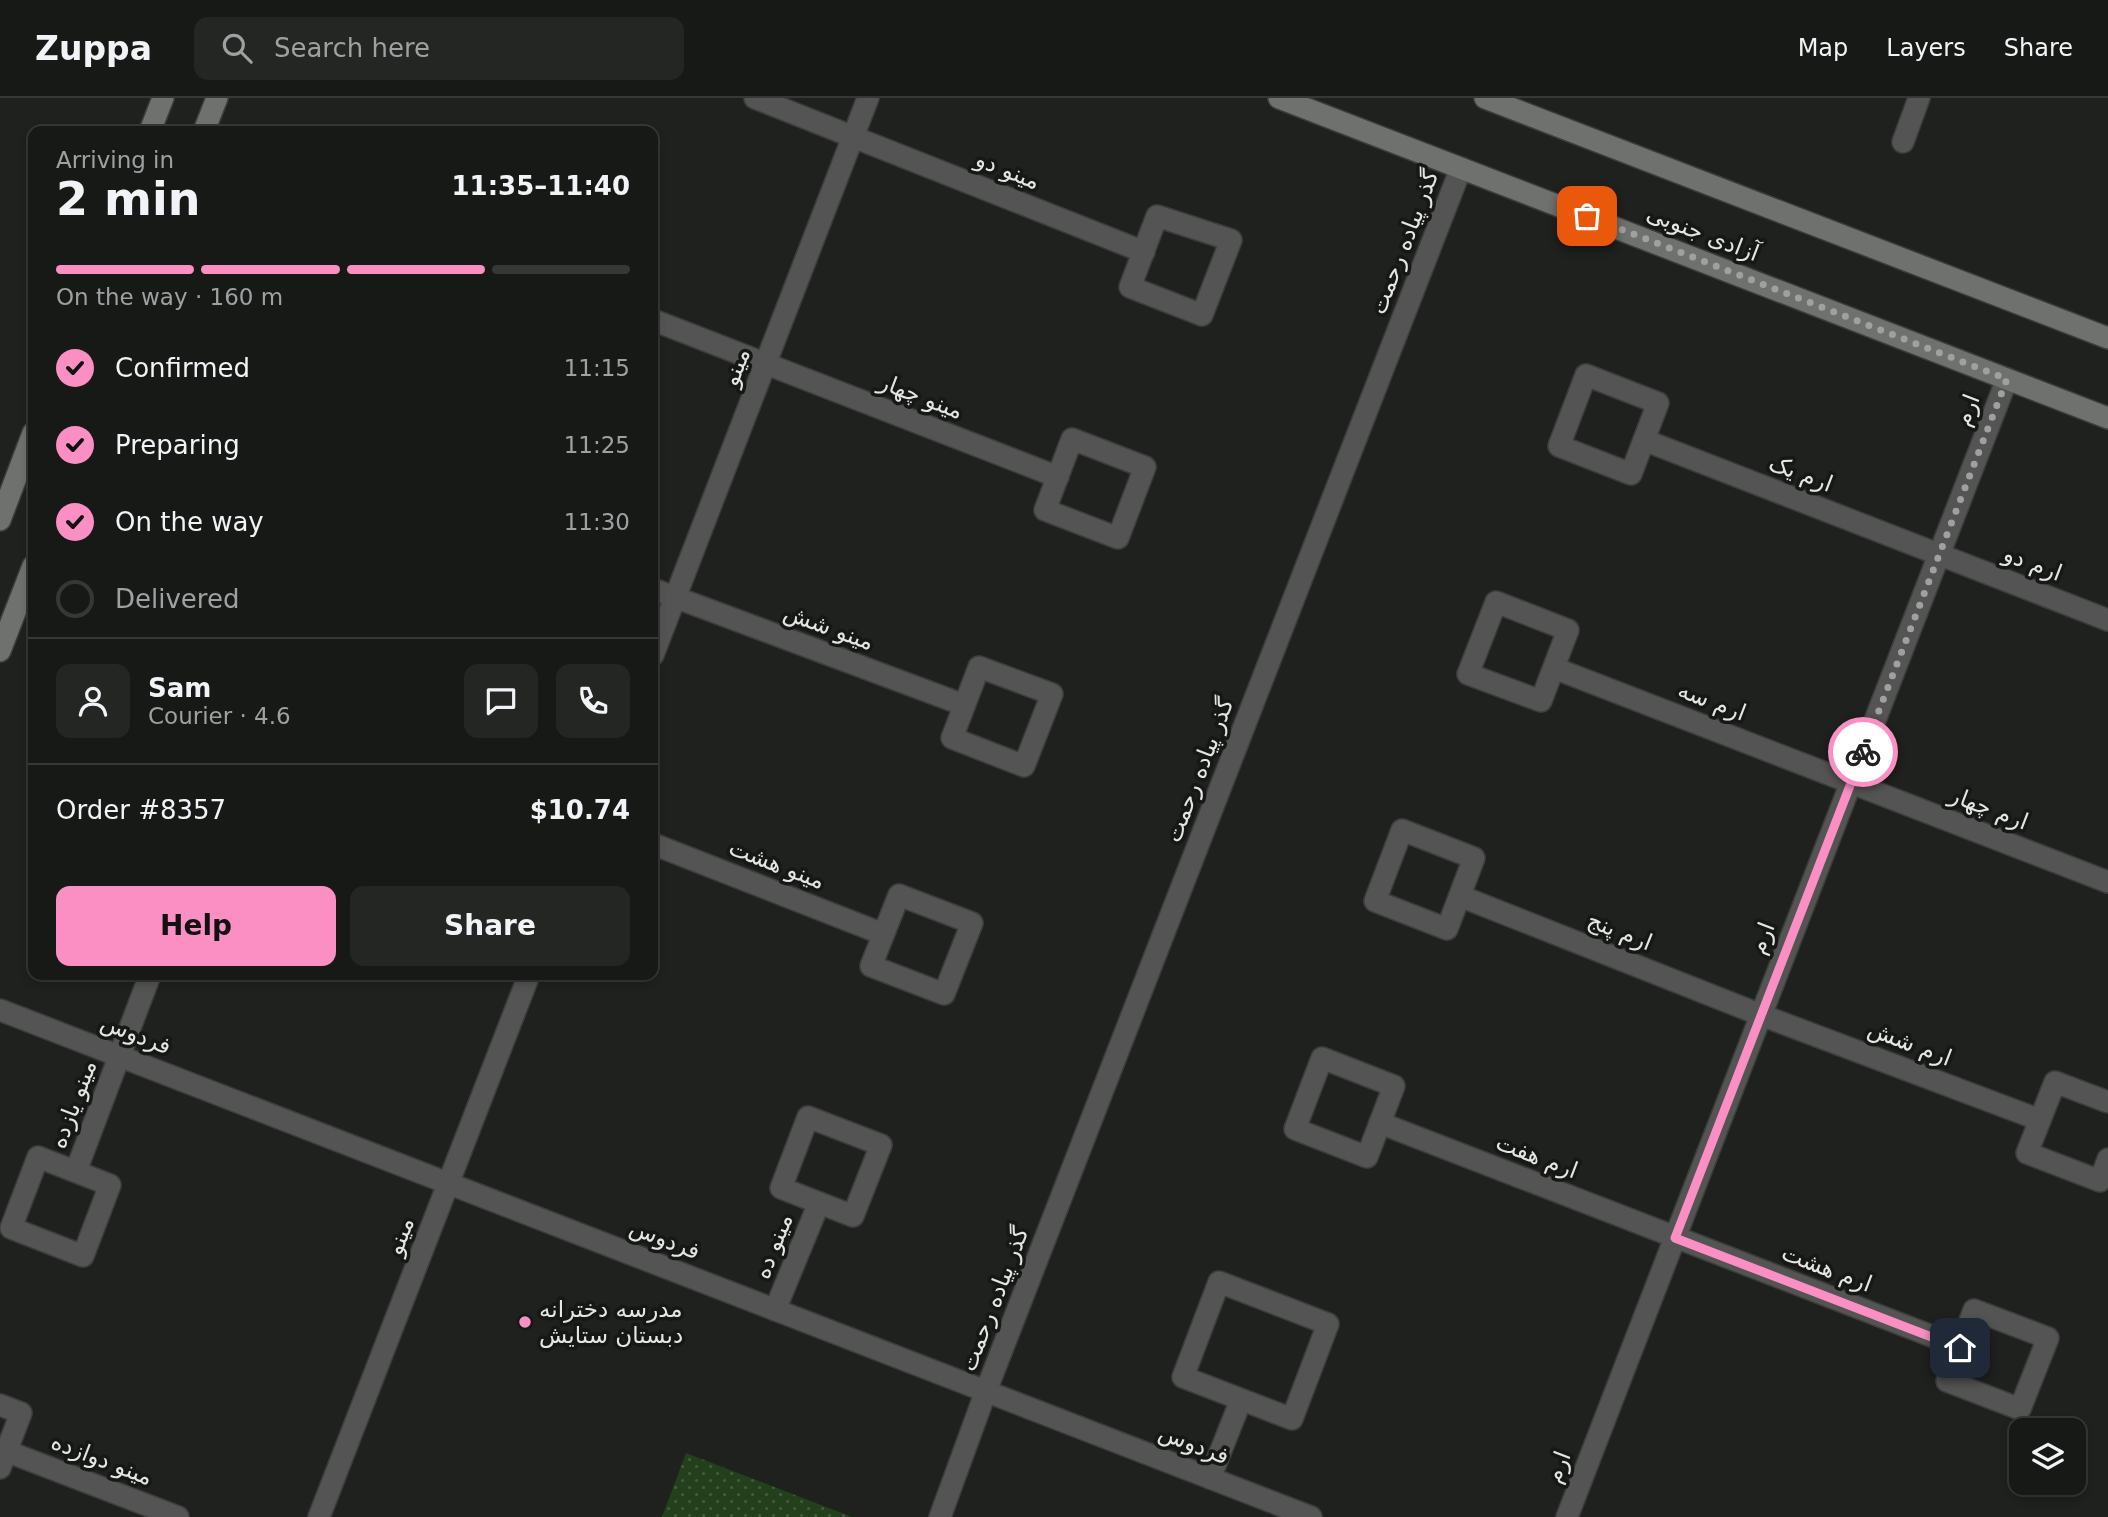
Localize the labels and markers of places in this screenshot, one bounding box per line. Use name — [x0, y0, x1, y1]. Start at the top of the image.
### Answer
pin — [1557, 186, 1617, 246]
place label: مدرسه دخترانه دبستان ستایش — [539, 1296, 683, 1349]
marker: مدرسه دخترانه دبستان ستایش — [517, 1314, 533, 1330]
pin — [1930, 1318, 1990, 1378]

